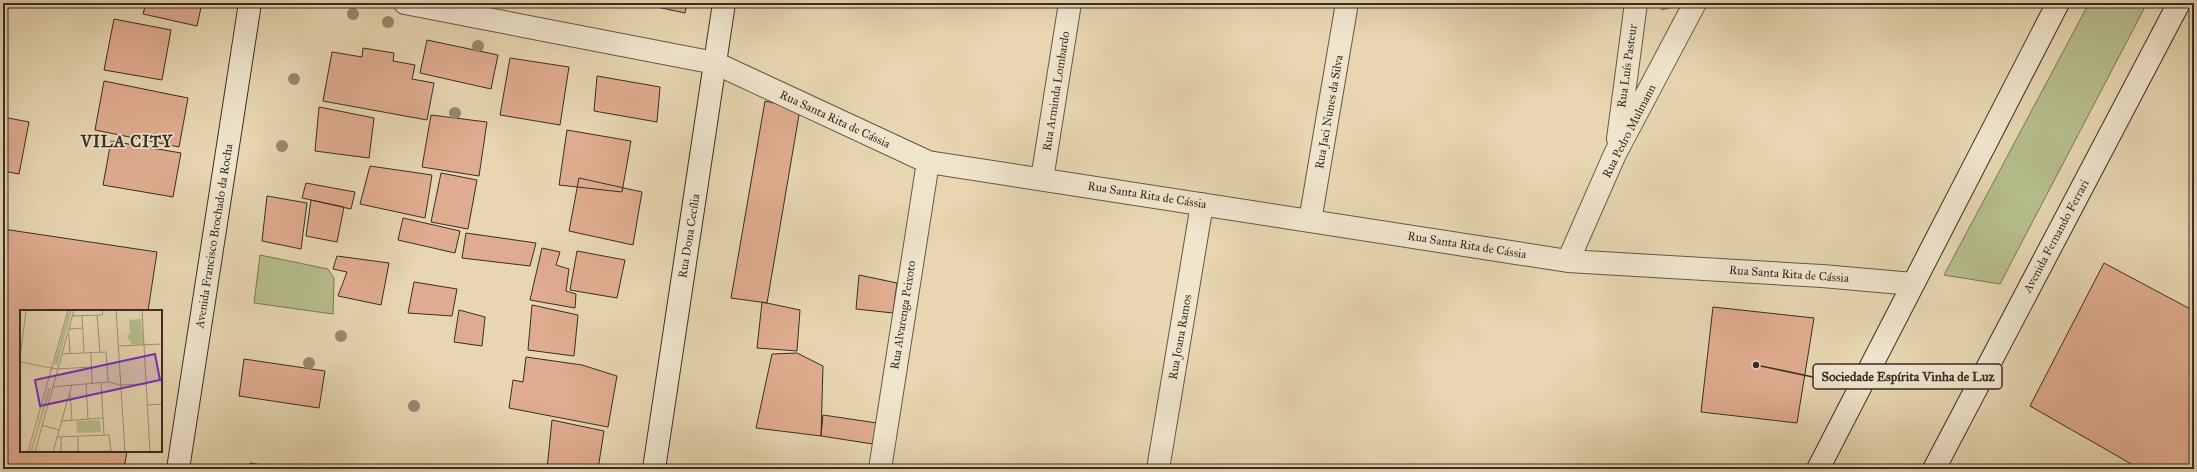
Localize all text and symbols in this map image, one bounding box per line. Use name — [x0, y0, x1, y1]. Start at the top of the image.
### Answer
street label: Rua Luís Pasteur — [1614, 23, 1640, 109]
street label: Rua Arminda Lombardo — [1040, 30, 1072, 152]
street label: Rua Jaci Nunes da Silva — [1312, 53, 1347, 170]
street label: Rua Pedro Mulmann — [1599, 81, 1659, 180]
street label: Rua Santa Rita de Cássia — [778, 87, 893, 151]
district label: VILA CITY — [80, 132, 173, 151]
street label: Avenida Francisco Brochado da Rocha — [192, 142, 236, 330]
street label: Avenida Fernando Ferrari — [2020, 176, 2092, 296]
street label: Rua Santa Rita de Cássia — [1087, 179, 1208, 211]
street label: Rua Dona Cecília — [675, 192, 703, 279]
street label: Rua Santa Rita de Cássia — [1407, 229, 1528, 261]
street label: Rua Alvarenga Peixoto — [887, 260, 920, 371]
street label: Rua Santa Rita de Cássia — [1729, 263, 1850, 285]
street label: Rua Joana Ramos — [1166, 293, 1195, 381]
inset map — [20, 310, 162, 452]
callout: Sociedade Espírita Vinha de Luz — [1813, 364, 2002, 389]
text: Sociedade Espírita Vinha de Luz — [1821, 369, 1995, 385]

